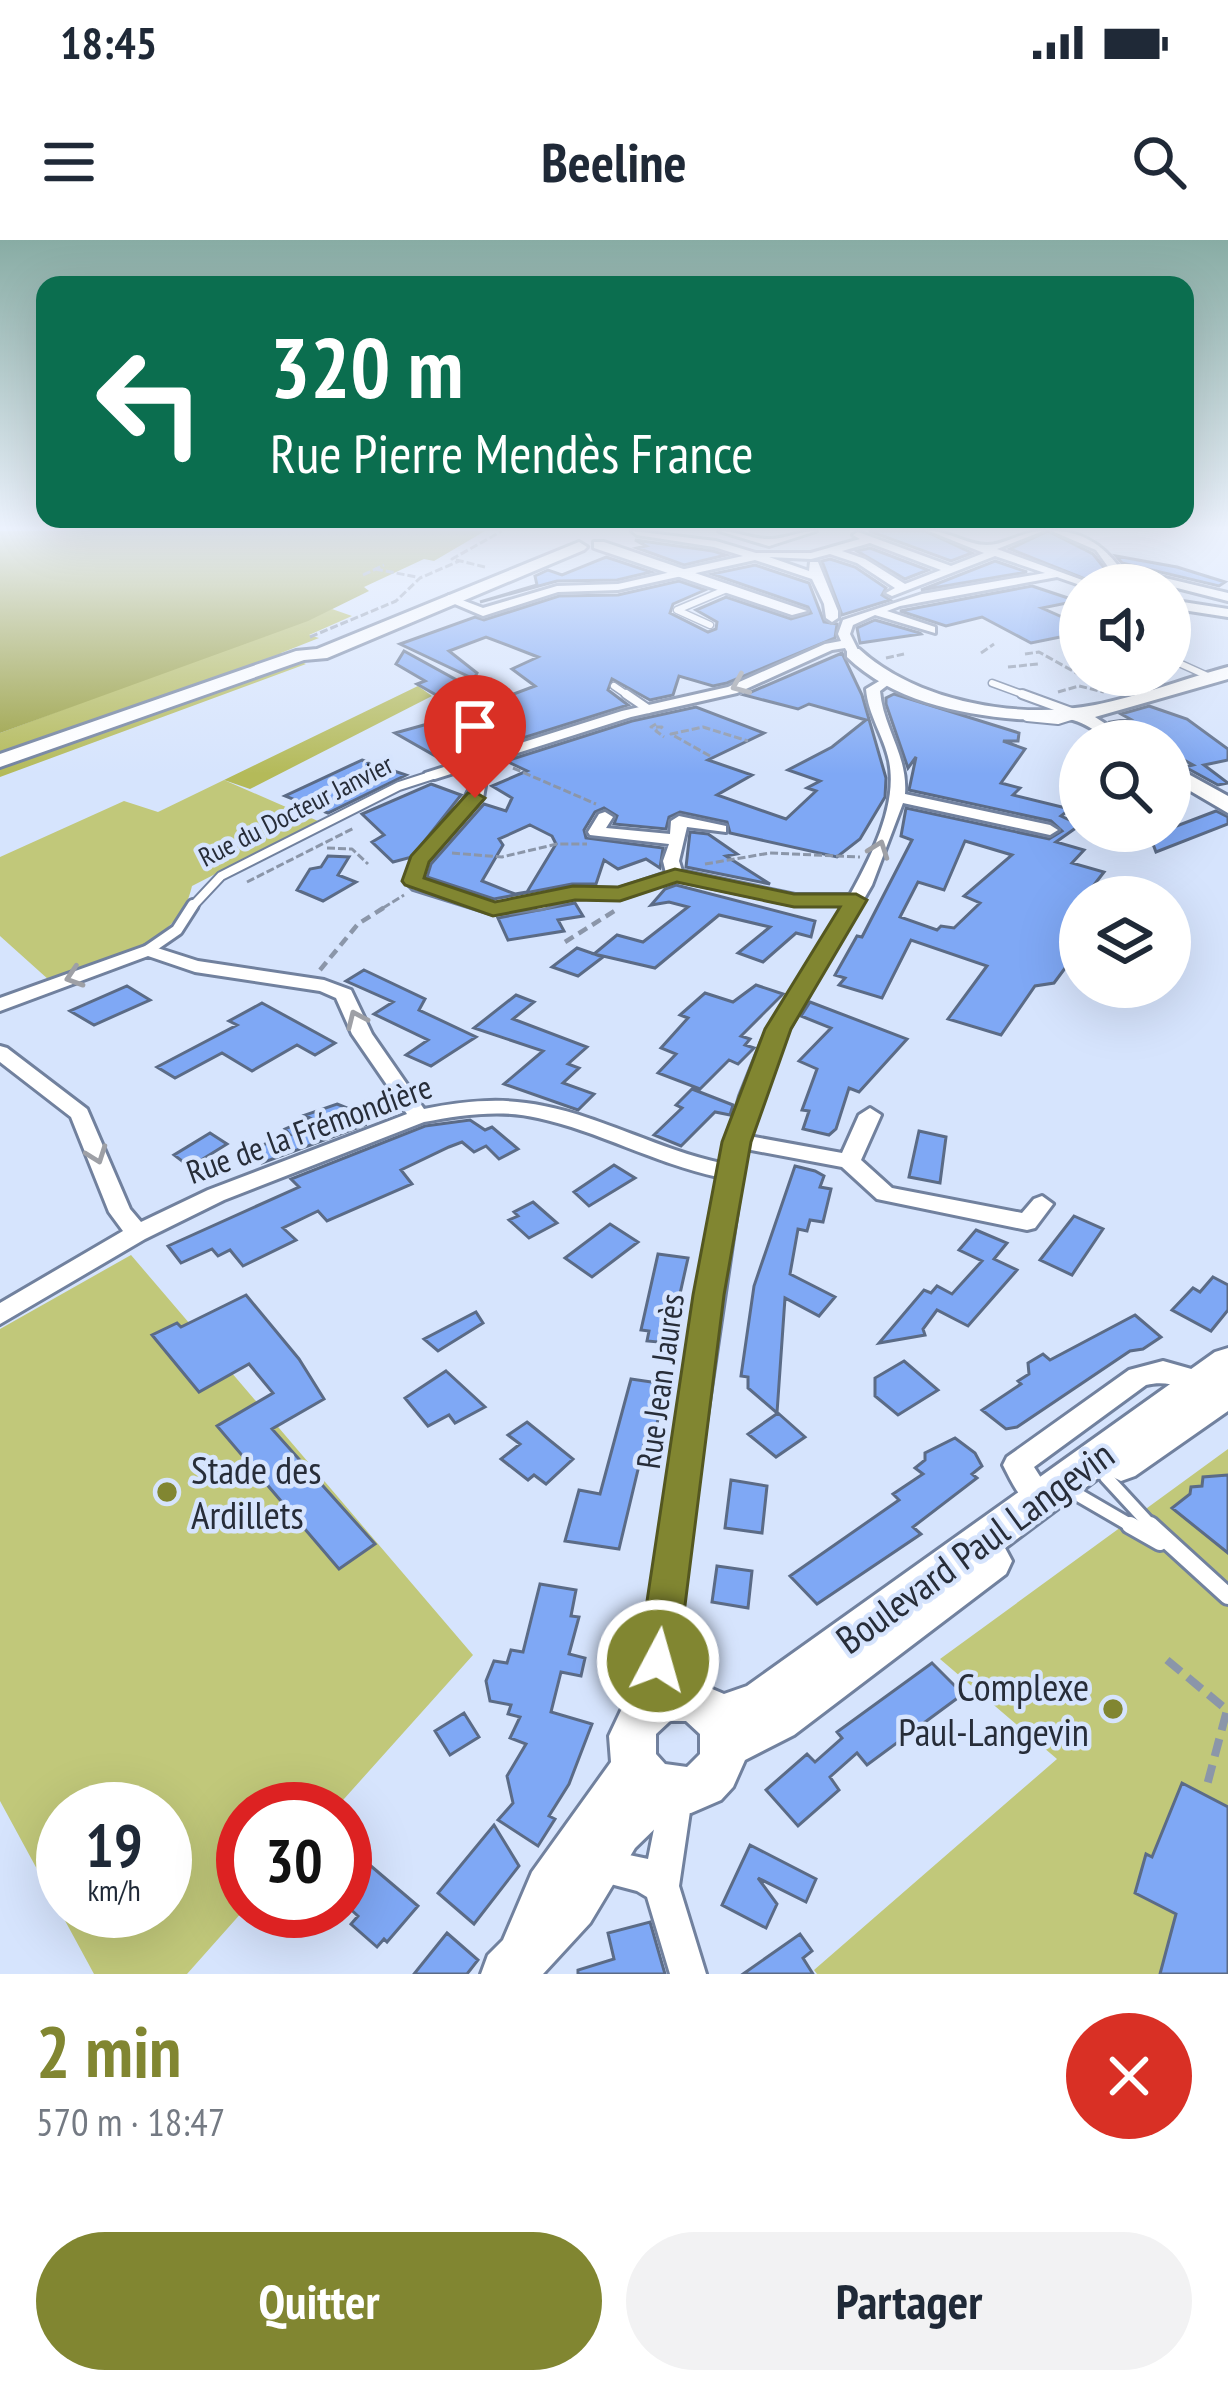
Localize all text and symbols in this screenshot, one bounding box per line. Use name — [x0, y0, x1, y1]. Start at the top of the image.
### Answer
text: 18:45 — [60, 13, 157, 71]
text: Beeline — [541, 127, 687, 197]
icon: menu — [36, 129, 102, 195]
icon: search — [1126, 129, 1192, 195]
text: 320 m — [270, 312, 463, 421]
icon: left — [72, 324, 228, 480]
text: Rue Pierre Mendès France — [270, 418, 754, 488]
map controls — [1059, 564, 1191, 1008]
button: sound — [1059, 564, 1191, 696]
one-way arrow — [731, 670, 752, 694]
pin — [424, 675, 526, 798]
icon: arrive — [442, 693, 508, 759]
button: search — [1059, 720, 1191, 852]
street label: Rue du Docteur Janvier — [193, 746, 399, 874]
one-way arrow — [864, 839, 889, 860]
button: layers — [1059, 876, 1191, 1008]
one-way arrow — [64, 963, 85, 988]
one-way arrow — [346, 1010, 370, 1031]
street label: Rue de la Frémondière — [180, 1064, 437, 1193]
one-way arrow — [83, 1143, 108, 1164]
street label: Rue Jean Jaurès — [626, 1291, 693, 1471]
street label: Boulevard Paul Langevin — [826, 1429, 1124, 1665]
place label: Stade des Ardillets — [191, 1444, 321, 1540]
marker: Stade des Ardillets — [154, 1479, 180, 1505]
position arrow — [595, 1598, 721, 1724]
place label: Complexe Paul-Langevin — [898, 1661, 1089, 1757]
marker: Complexe Paul-Langevin — [1100, 1696, 1126, 1722]
speed limit sign: 30 — [216, 1782, 372, 1938]
text: 19 — [85, 1806, 143, 1884]
text: km/h — [87, 1870, 141, 1909]
text: 2 min — [36, 2004, 181, 2097]
button: close — [1066, 2013, 1192, 2139]
text: 570 m · 18:47 — [36, 2096, 225, 2147]
button: Quitter — [36, 2232, 602, 2370]
button: Partager — [626, 2232, 1192, 2370]

